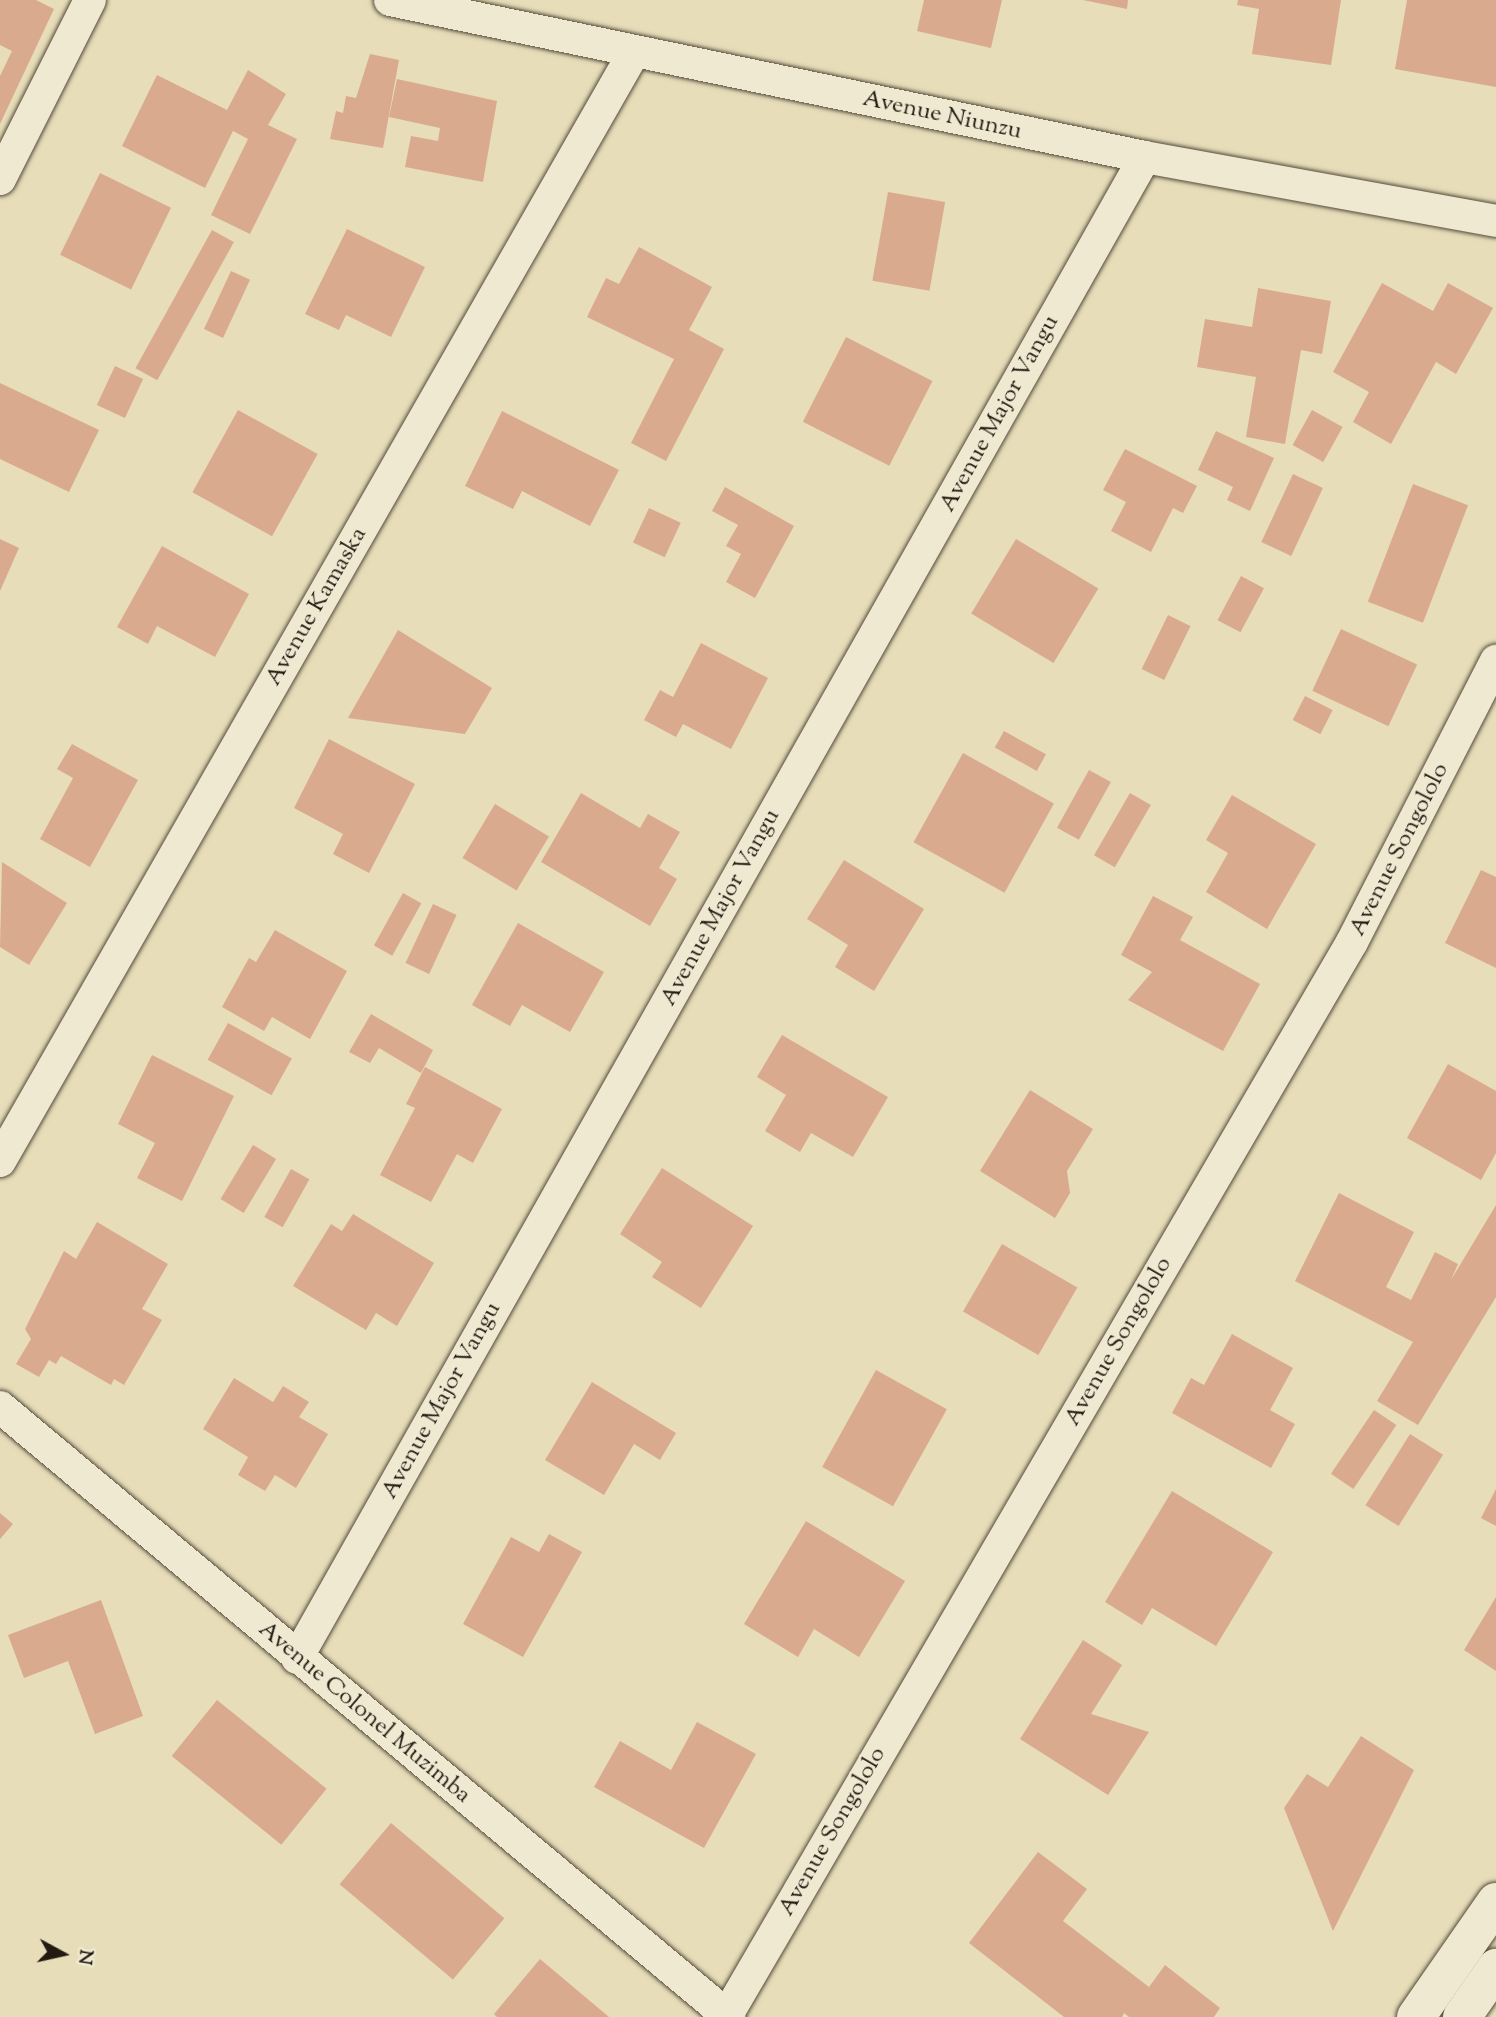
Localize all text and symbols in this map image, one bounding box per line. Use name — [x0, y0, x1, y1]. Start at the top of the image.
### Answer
street label: Avenue Niunzu — [860, 85, 1024, 147]
street label: Avenue Major Vangu — [934, 311, 1066, 517]
street label: Avenue Kamaska — [260, 523, 374, 691]
street label: Avenue Songololo — [1344, 759, 1456, 941]
street label: Avenue Major Vangu — [655, 805, 787, 1011]
street label: Avenue Songololo — [1059, 1252, 1179, 1432]
street label: Avenue Major Vangu — [376, 1298, 508, 1504]
street label: Avenue Colonel Muzimba — [252, 1616, 476, 1810]
street label: Avenue Songololo — [773, 1742, 893, 1922]
north arrow — [28, 1919, 98, 1989]
text: N — [70, 1948, 99, 1966]

